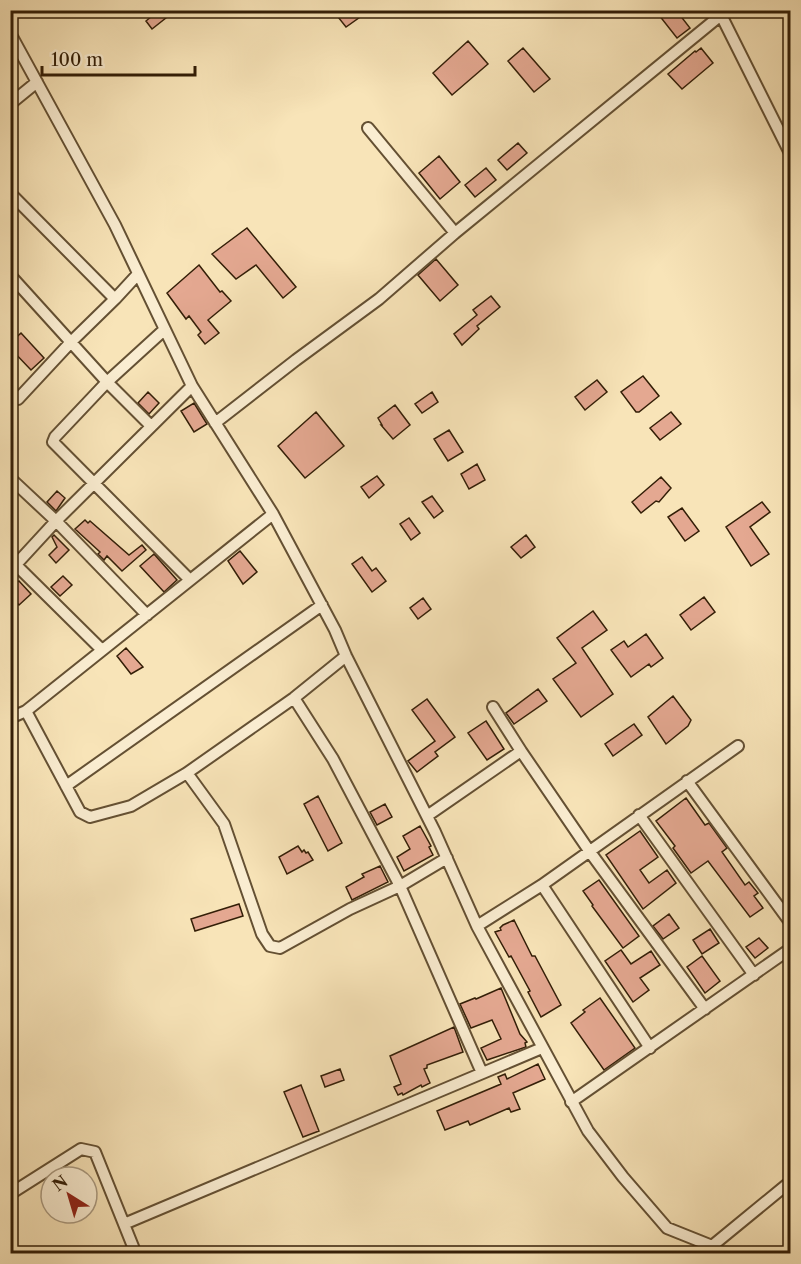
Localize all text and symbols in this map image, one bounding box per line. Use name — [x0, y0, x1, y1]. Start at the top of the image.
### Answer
scale bar — [42, 39, 195, 77]
text: 100 m — [51, 49, 103, 71]
north arrow — [39, 1165, 99, 1225]
text: N — [48, 1171, 72, 1195]

